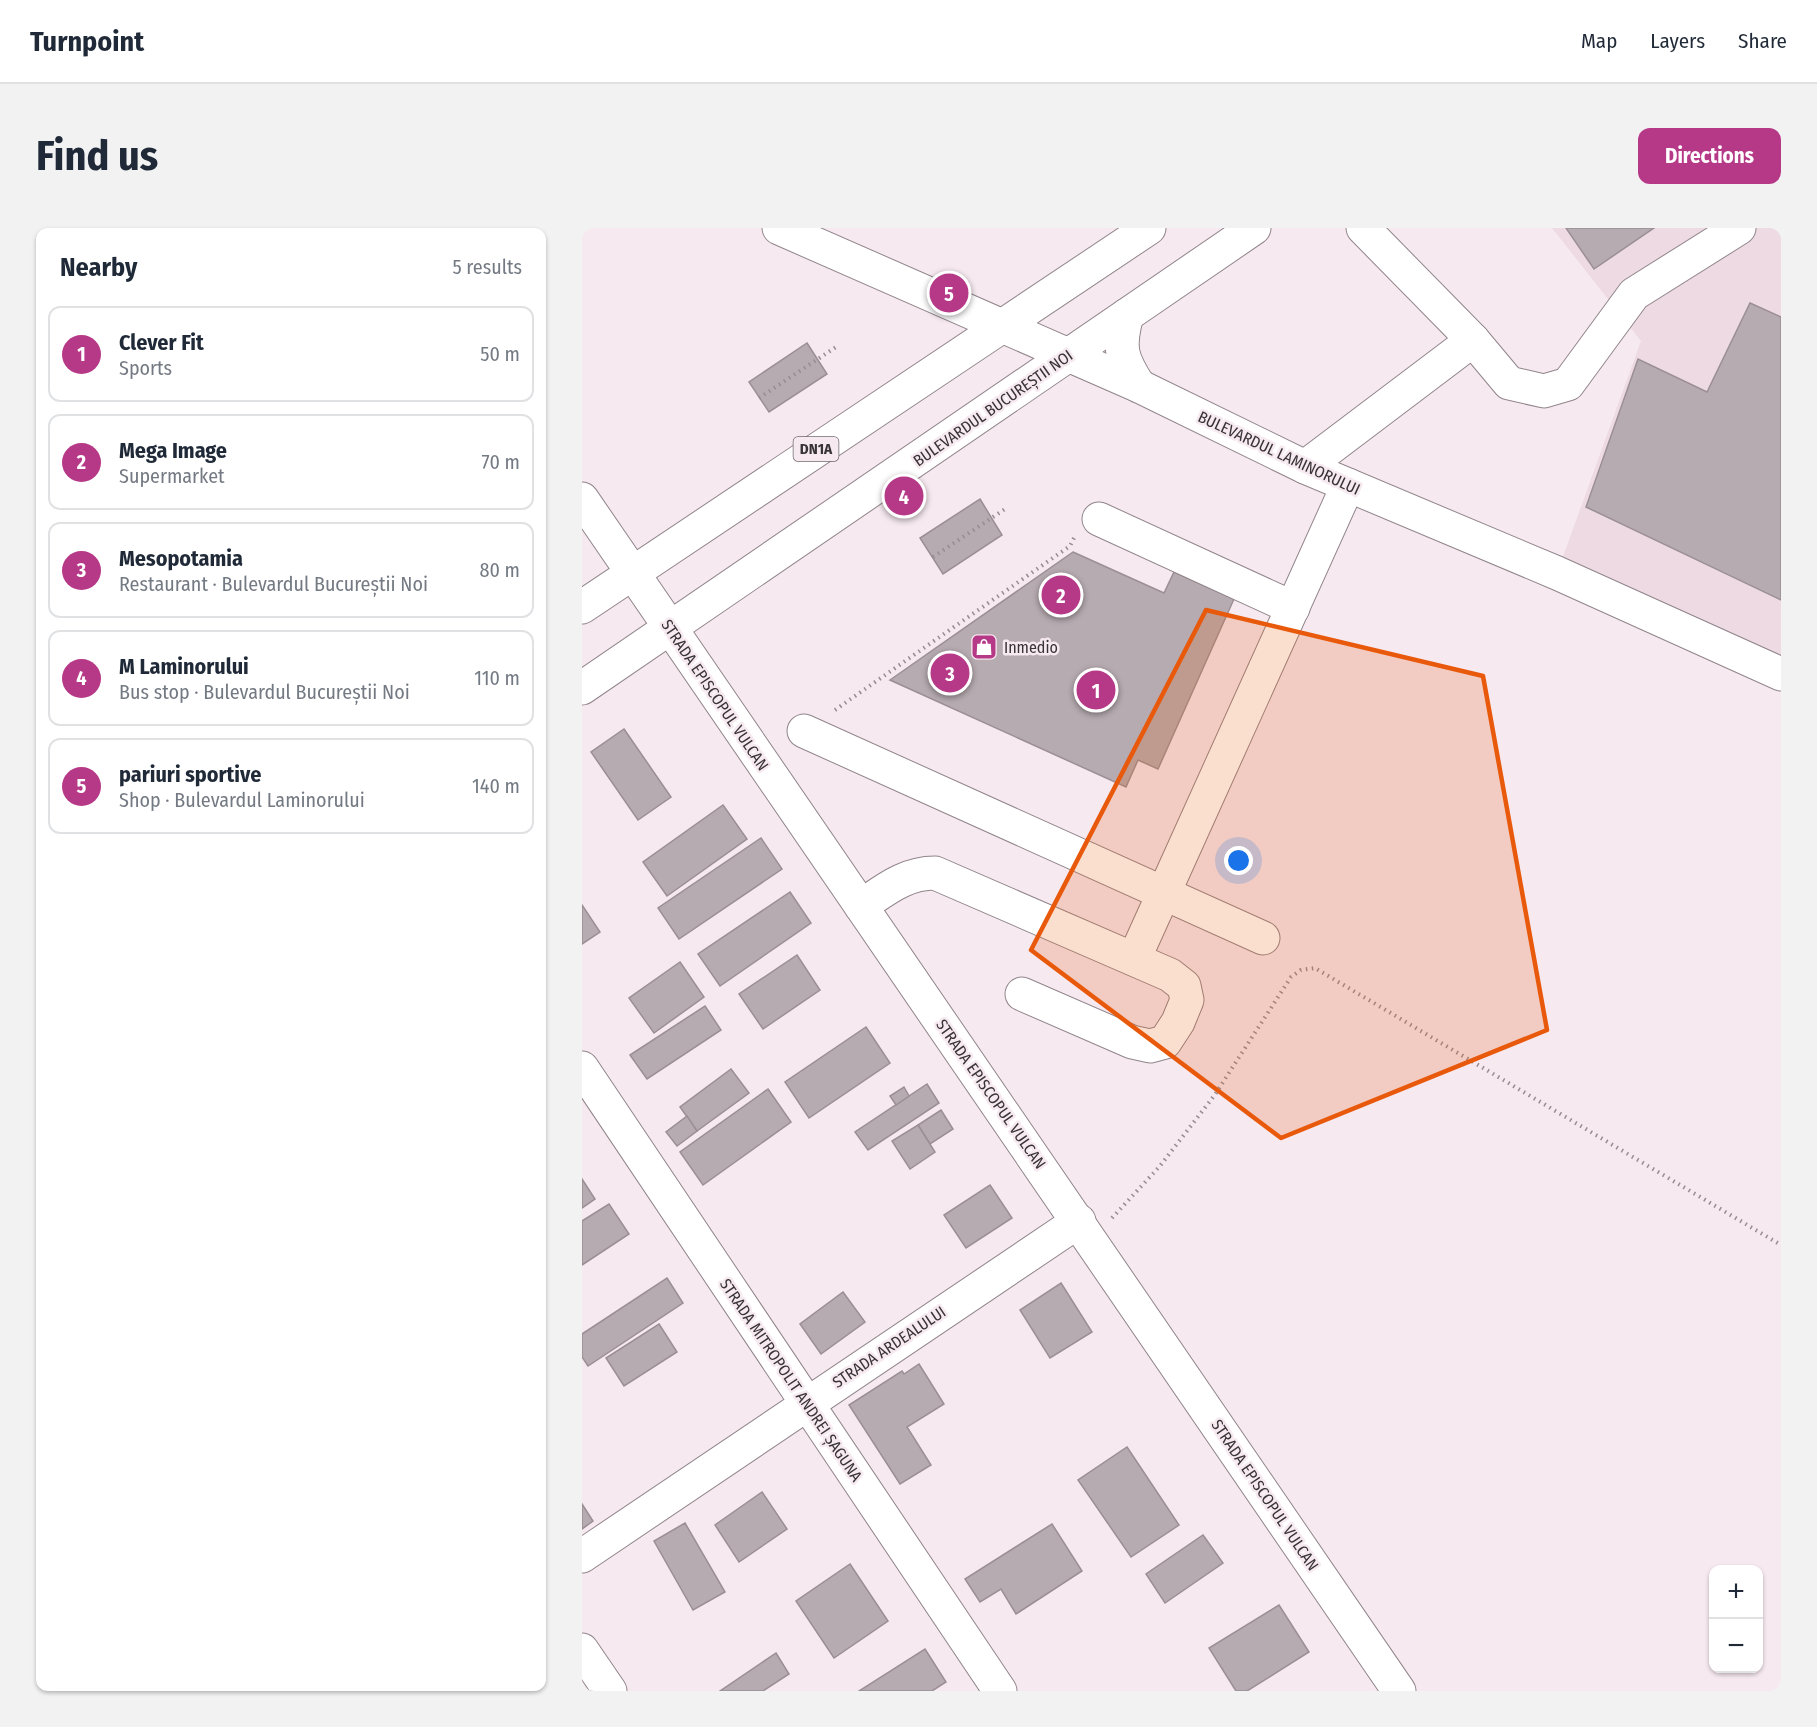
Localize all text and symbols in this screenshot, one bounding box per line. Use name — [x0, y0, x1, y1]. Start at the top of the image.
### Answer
text: Turnpoint — [30, 25, 144, 58]
text: Map — [1581, 28, 1617, 54]
text: Layers — [1650, 28, 1705, 54]
text: Share — [1738, 28, 1787, 54]
button: Directions — [1638, 128, 1781, 184]
text: Find us — [36, 131, 158, 181]
text: Nearby — [60, 252, 137, 283]
text: 5 results — [452, 255, 522, 279]
pin: 5 — [930, 270, 968, 316]
text: Clever Fit — [119, 329, 204, 356]
text: 1 — [77, 342, 86, 366]
text: 50 m — [480, 342, 520, 366]
street label: BULEVARDUL BUCUREȘTII NOI — [910, 346, 1077, 471]
text: Sports — [119, 356, 172, 380]
street label: BULEVARDUL LAMINORULUI — [1195, 407, 1363, 499]
text: Mega Image — [119, 437, 227, 464]
road number: DN1A — [794, 437, 838, 461]
text: 2 — [77, 450, 86, 474]
text: 70 m — [482, 450, 520, 474]
text: Supermarket — [119, 464, 225, 488]
pin: 4 — [884, 474, 924, 518]
text: Mesopotamia — [119, 545, 243, 572]
text: 3 — [77, 558, 86, 582]
text: 80 m — [480, 558, 520, 582]
text: Restaurant · Bulevardul Bucureștii Noi — [119, 572, 428, 596]
pin: 2 — [1042, 572, 1080, 617]
street label: STRADA EPISCOPUL VULCAN — [657, 616, 773, 774]
shop icon: Inmedio — [969, 632, 999, 662]
place label: Inmedio — [1004, 638, 1058, 657]
pin: 3 — [930, 650, 970, 696]
text: M Laminorului — [119, 653, 249, 680]
text: 4 — [76, 666, 87, 690]
text: 110 m — [474, 666, 520, 690]
pin: 1 — [1076, 668, 1116, 712]
text: Bus stop · Bulevardul Bucureștii Noi — [119, 680, 410, 704]
text: pariuri sportive — [119, 761, 261, 788]
text: 5 — [77, 774, 86, 798]
text: 140 m — [472, 774, 520, 798]
text: Shop · Bulevardul Laminorului — [119, 788, 365, 812]
your location — [1224, 846, 1253, 875]
street label: STRADA EPISCOPUL VULCAN — [932, 1016, 1050, 1172]
street label: STRADA MITROPOLIT ANDREI ȘAGUNA — [715, 1275, 866, 1486]
street label: STRADA ARDEALULUI — [829, 1302, 949, 1392]
street label: STRADA EPISCOPUL VULCAN — [1207, 1416, 1323, 1574]
map controls — [1709, 1565, 1763, 1673]
button: + — [1709, 1565, 1763, 1619]
button: − — [1709, 1619, 1763, 1673]

